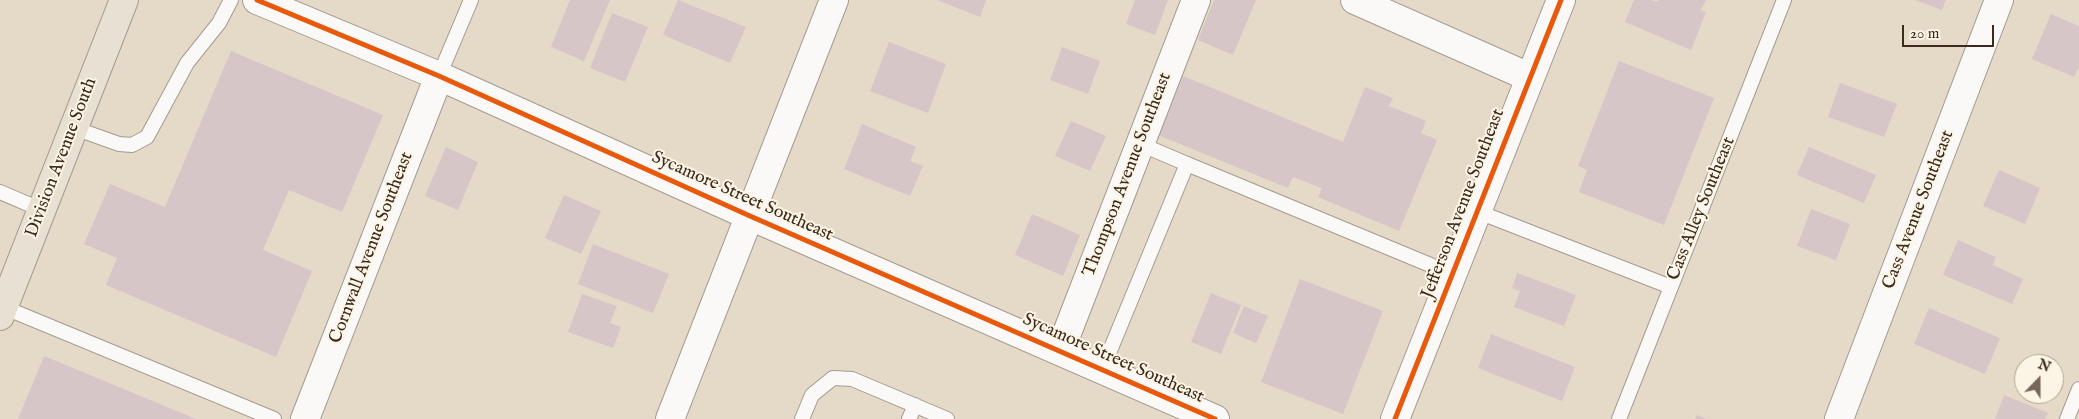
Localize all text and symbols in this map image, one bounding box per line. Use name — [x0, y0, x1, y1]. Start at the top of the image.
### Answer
scale bar — [1904, 15, 1996, 47]
text: 20 m — [1910, 24, 1939, 43]
street label: Thompson Avenue Southeast — [1079, 70, 1177, 280]
street label: Division Avenue South — [22, 75, 102, 241]
street label: Jefferson Avenue Southeast — [1418, 106, 1510, 302]
street label: Cass Avenue Southeast — [1879, 127, 1959, 293]
street label: Cass Alley Southeast — [1663, 134, 1741, 284]
street label: Sycamore Street Southeast — [648, 147, 836, 247]
street label: Cornwall Avenue Southeast — [325, 149, 419, 347]
street label: Sycamore Street Southeast — [1019, 309, 1207, 409]
north arrow — [2014, 354, 2064, 404]
text: N — [2035, 355, 2053, 377]

